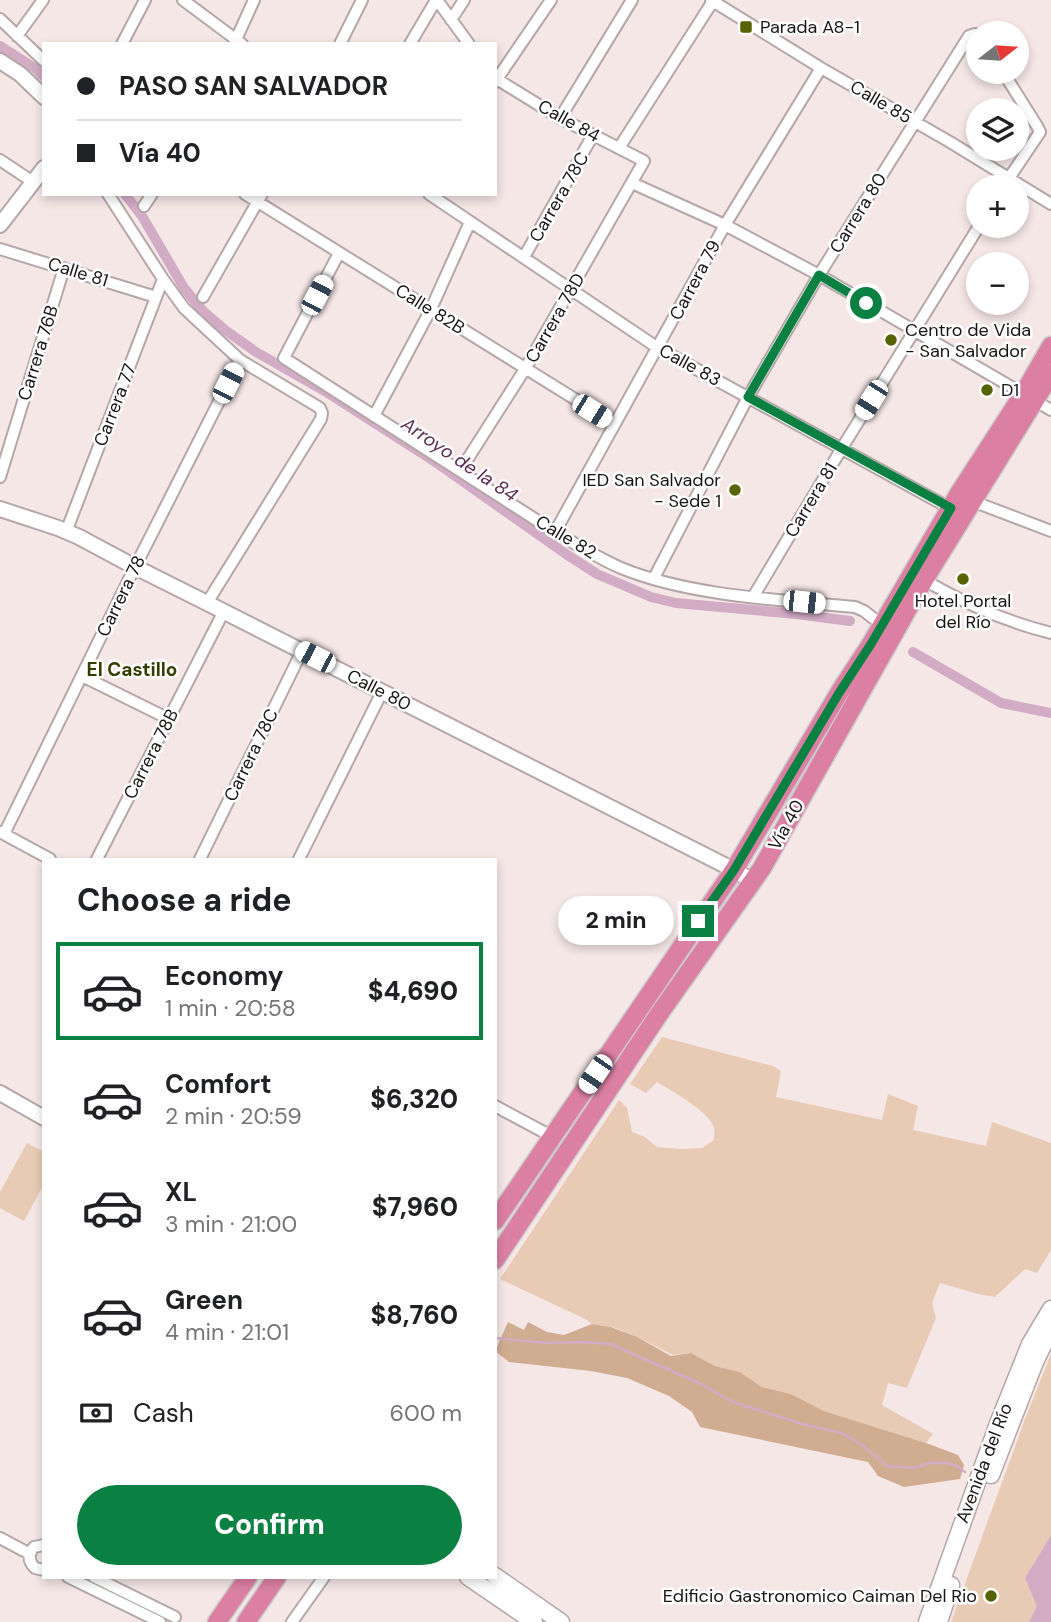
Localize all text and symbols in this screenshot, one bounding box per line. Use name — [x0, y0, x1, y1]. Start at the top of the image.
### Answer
place label: Parada A8-1 — [760, 15, 860, 39]
marker: Parada A8-1 — [738, 19, 754, 35]
north arrow — [966, 21, 1029, 84]
map controls — [966, 21, 1029, 315]
text: PASO SAN SALVADOR — [119, 69, 388, 103]
street label: Calle 85 — [846, 75, 916, 129]
street label: Calle 84 — [534, 94, 604, 148]
button: layers — [966, 98, 1029, 161]
text: Vía 40 — [119, 136, 201, 170]
street label: Carrera 78C — [524, 147, 595, 246]
street label: Carrera 80 — [824, 168, 892, 258]
button: + — [966, 175, 1029, 238]
street label: Carrera 79 — [664, 236, 726, 324]
street label: Calle 81 — [45, 251, 111, 293]
button: − — [966, 252, 1029, 315]
street label: Carrera 78D — [520, 269, 590, 367]
car — [298, 272, 337, 318]
street label: Calle 82B — [391, 278, 469, 340]
route start — [850, 287, 882, 319]
street label: Carrera 76B — [12, 302, 64, 404]
place label: Centro de Vida - San Salvador — [905, 318, 1031, 363]
marker: Centro de Vida - San Salvador — [883, 332, 899, 348]
street label: Calle 83 — [655, 338, 725, 392]
street label: Carrera 77 — [88, 360, 142, 450]
car — [210, 360, 247, 406]
car — [851, 377, 892, 423]
place label: D1 — [1001, 378, 1019, 402]
marker: D1 — [979, 382, 995, 398]
car — [569, 391, 616, 431]
water label: Arroyo de la 84 — [396, 411, 523, 508]
street label: Carrera 81 — [779, 458, 843, 542]
place label: IED San Salvador - Sede 1 — [582, 468, 721, 513]
marker: IED San Salvador - Sede 1 — [727, 482, 743, 498]
street label: Calle 82 — [531, 510, 601, 564]
street label: Carrera 78 — [91, 551, 151, 641]
marker: Hotel Portal del Río — [955, 571, 971, 587]
car — [783, 589, 826, 615]
place label: Hotel Portal del Río — [915, 589, 1011, 634]
car — [292, 638, 339, 676]
district label: El Castillo — [87, 657, 177, 682]
street label: Calle 80 — [343, 664, 415, 716]
street label: Carrera 78B — [118, 705, 184, 803]
street label: Carrera 78C — [218, 705, 284, 805]
street label: Vía 40 — [762, 796, 810, 854]
text: Choose a ride — [77, 879, 292, 921]
callout: 2 min — [558, 897, 674, 946]
text: 2 min — [585, 905, 647, 935]
route end — [682, 905, 714, 937]
text: Economy — [165, 959, 283, 993]
icon: car — [81, 960, 144, 1023]
text: $4,690 — [368, 974, 458, 1008]
text: 1 min · 20:58 — [165, 993, 296, 1023]
car — [575, 1051, 616, 1097]
text: Comfort — [165, 1067, 271, 1101]
icon: car — [81, 1068, 144, 1131]
text: $6,320 — [370, 1082, 458, 1116]
text: 2 min · 20:59 — [165, 1101, 302, 1131]
text: XL — [165, 1175, 197, 1209]
icon: car — [81, 1176, 144, 1239]
text: $7,960 — [372, 1190, 458, 1224]
text: 3 min · 21:00 — [165, 1209, 297, 1239]
text: Green — [165, 1283, 243, 1317]
icon: car — [81, 1284, 144, 1347]
text: $8,760 — [371, 1298, 458, 1332]
text: 4 min · 21:01 — [165, 1317, 289, 1347]
icon: cash — [77, 1394, 115, 1432]
text: Cash — [133, 1396, 194, 1430]
text: 600 m — [389, 1398, 462, 1428]
street label: Avenida del Río — [950, 1400, 1018, 1526]
button: Confirm — [77, 1485, 462, 1565]
place label: Edificio Gastronomico Caiman Del Rio — [663, 1584, 977, 1608]
marker: Edificio Gastronomico Caiman Del Rio — [983, 1588, 999, 1604]

